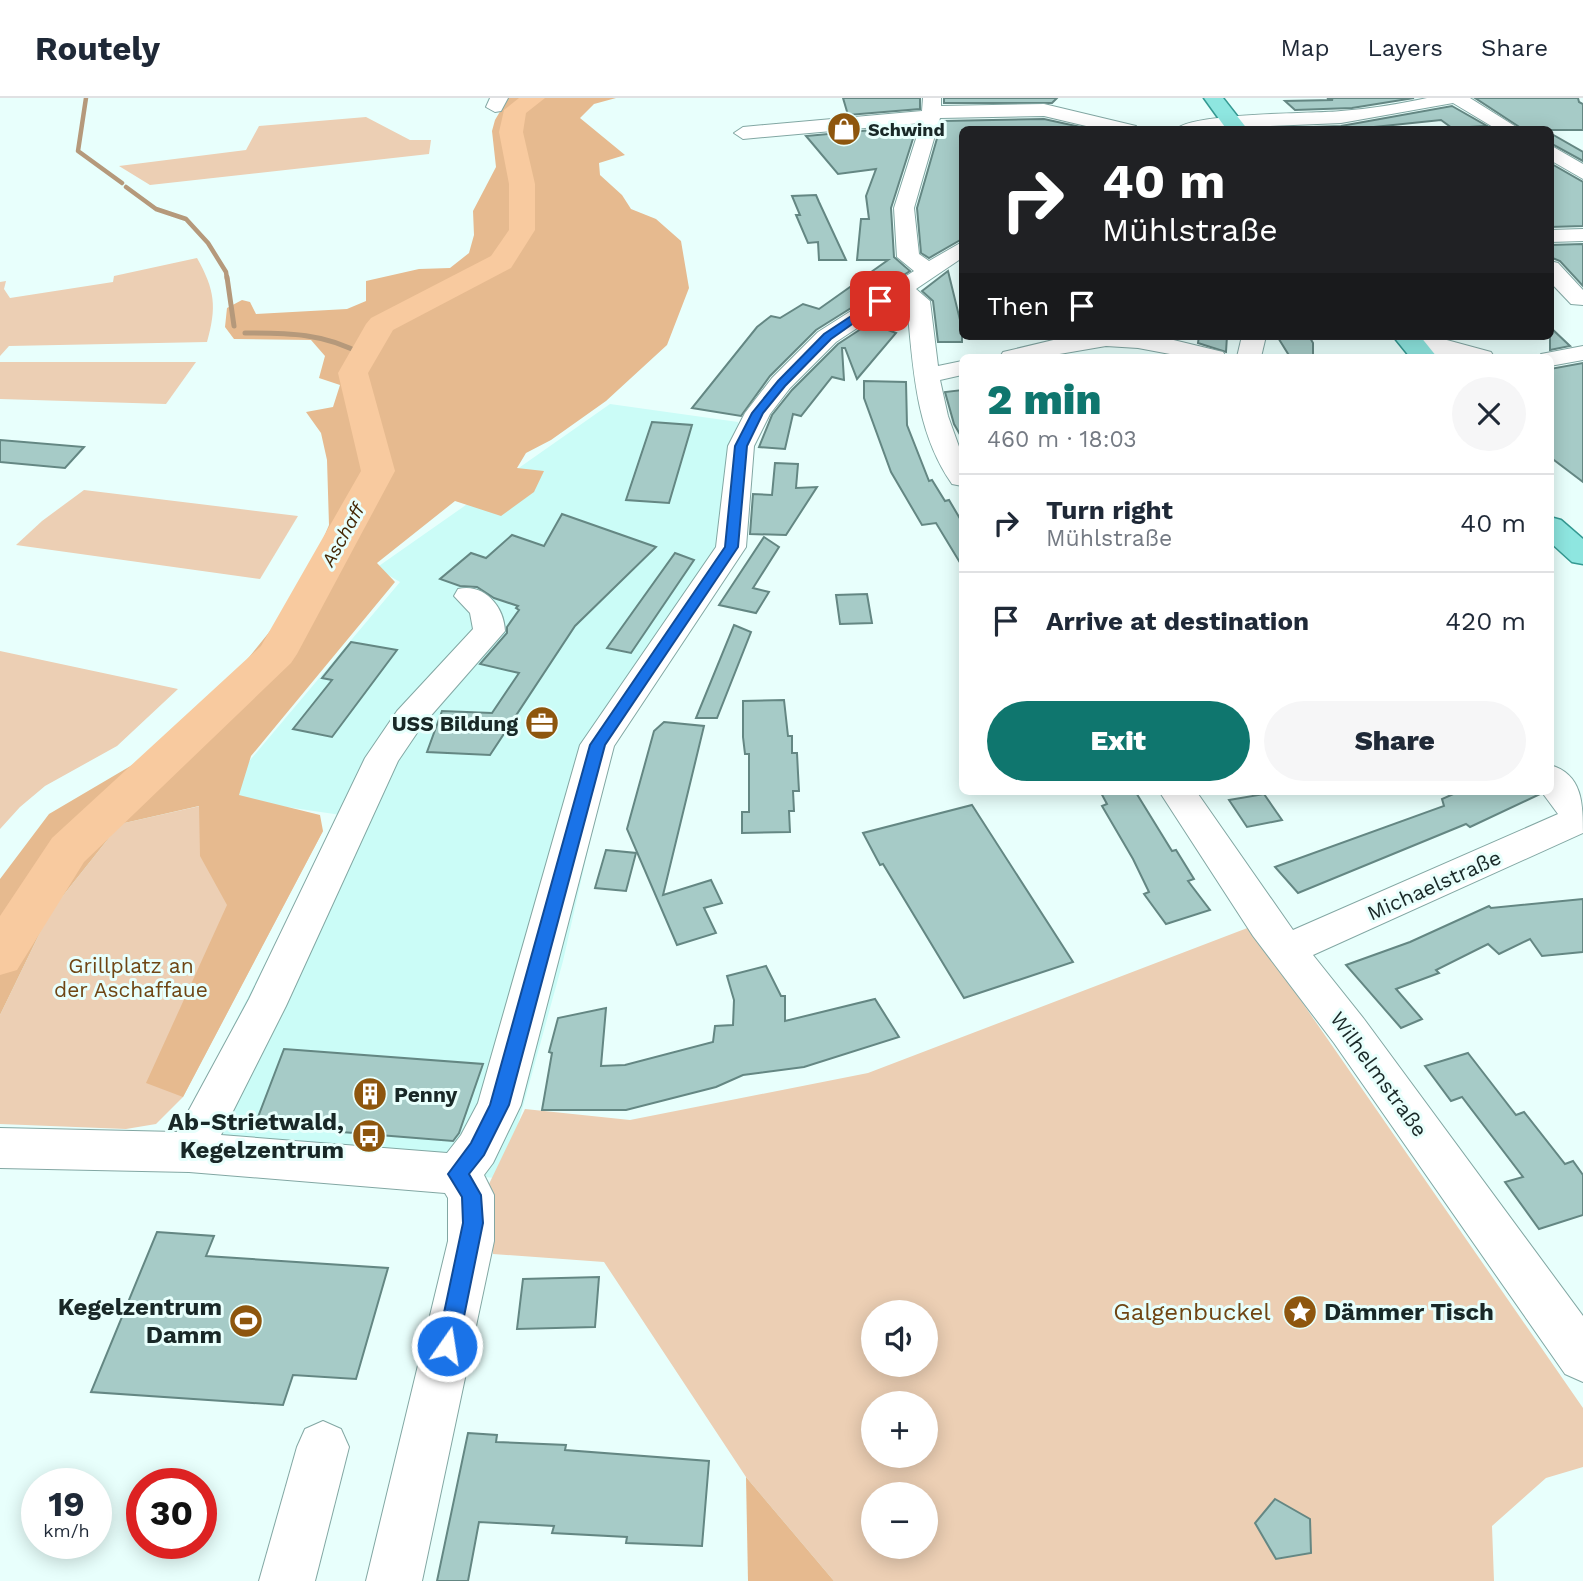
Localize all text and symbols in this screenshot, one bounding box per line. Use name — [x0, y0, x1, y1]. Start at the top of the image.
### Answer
text: Routely — [35, 29, 160, 68]
text: Map — [1281, 34, 1329, 62]
text: Layers — [1367, 34, 1443, 62]
text: Share — [1481, 34, 1548, 62]
shop icon: Schwind — [825, 110, 863, 148]
place label: Schwind — [868, 119, 945, 140]
text: 40 m — [1102, 152, 1225, 210]
icon: right — [987, 154, 1078, 245]
text: Mühlstraße — [1102, 211, 1278, 249]
pin — [850, 271, 910, 331]
icon: arrive — [861, 282, 899, 320]
icon: arrive — [1063, 287, 1101, 325]
text: Then — [987, 291, 1049, 321]
text: 2 min — [987, 375, 1101, 424]
button: close — [1452, 377, 1526, 451]
text: 460 m · 18:03 — [987, 426, 1137, 453]
text: Turn right — [1046, 495, 1173, 525]
water label: Aschaff — [316, 498, 370, 571]
icon: right — [987, 504, 1025, 542]
text: 40 m — [1460, 508, 1526, 538]
text: Mühlstraße — [1046, 525, 1172, 552]
icon: arrive — [987, 602, 1025, 640]
text: Arrive at destination — [1046, 606, 1309, 636]
text: 420 m — [1445, 606, 1526, 636]
button: Exit — [987, 701, 1250, 781]
button: Share — [1264, 701, 1526, 781]
office icon: USS Bildung — [523, 704, 561, 742]
place label: USS Bildung — [392, 711, 518, 736]
street label: Michaelstraße — [1363, 844, 1505, 926]
park label: Grillplatz an der Aschaffaue — [54, 953, 208, 1002]
street label: Wilhelmstraße — [1325, 1006, 1433, 1142]
building icon: Penny — [351, 1075, 389, 1113]
place label: Penny — [394, 1082, 457, 1107]
place label: Ab-Strietwald, Kegelzentrum — [168, 1108, 344, 1164]
bus stop icon: Ab-Strietwald, Kegelzentrum — [350, 1117, 388, 1155]
place label: Kegelzentrum Damm — [58, 1293, 222, 1349]
place icon: Dämmer Tisch — [1281, 1293, 1319, 1331]
park label: Galgenbuckel — [1113, 1298, 1271, 1326]
place label: Dämmer Tisch — [1324, 1298, 1494, 1326]
map controls — [861, 1300, 938, 1559]
button: sound — [861, 1300, 938, 1377]
sports icon: Kegelzentrum Damm — [227, 1302, 265, 1340]
position arrow — [410, 1309, 484, 1383]
button: + — [861, 1391, 938, 1468]
speed limit sign: 30 — [126, 1468, 217, 1559]
button: − — [861, 1482, 938, 1559]
text: 19 — [48, 1483, 85, 1525]
text: km/h — [43, 1520, 90, 1541]

